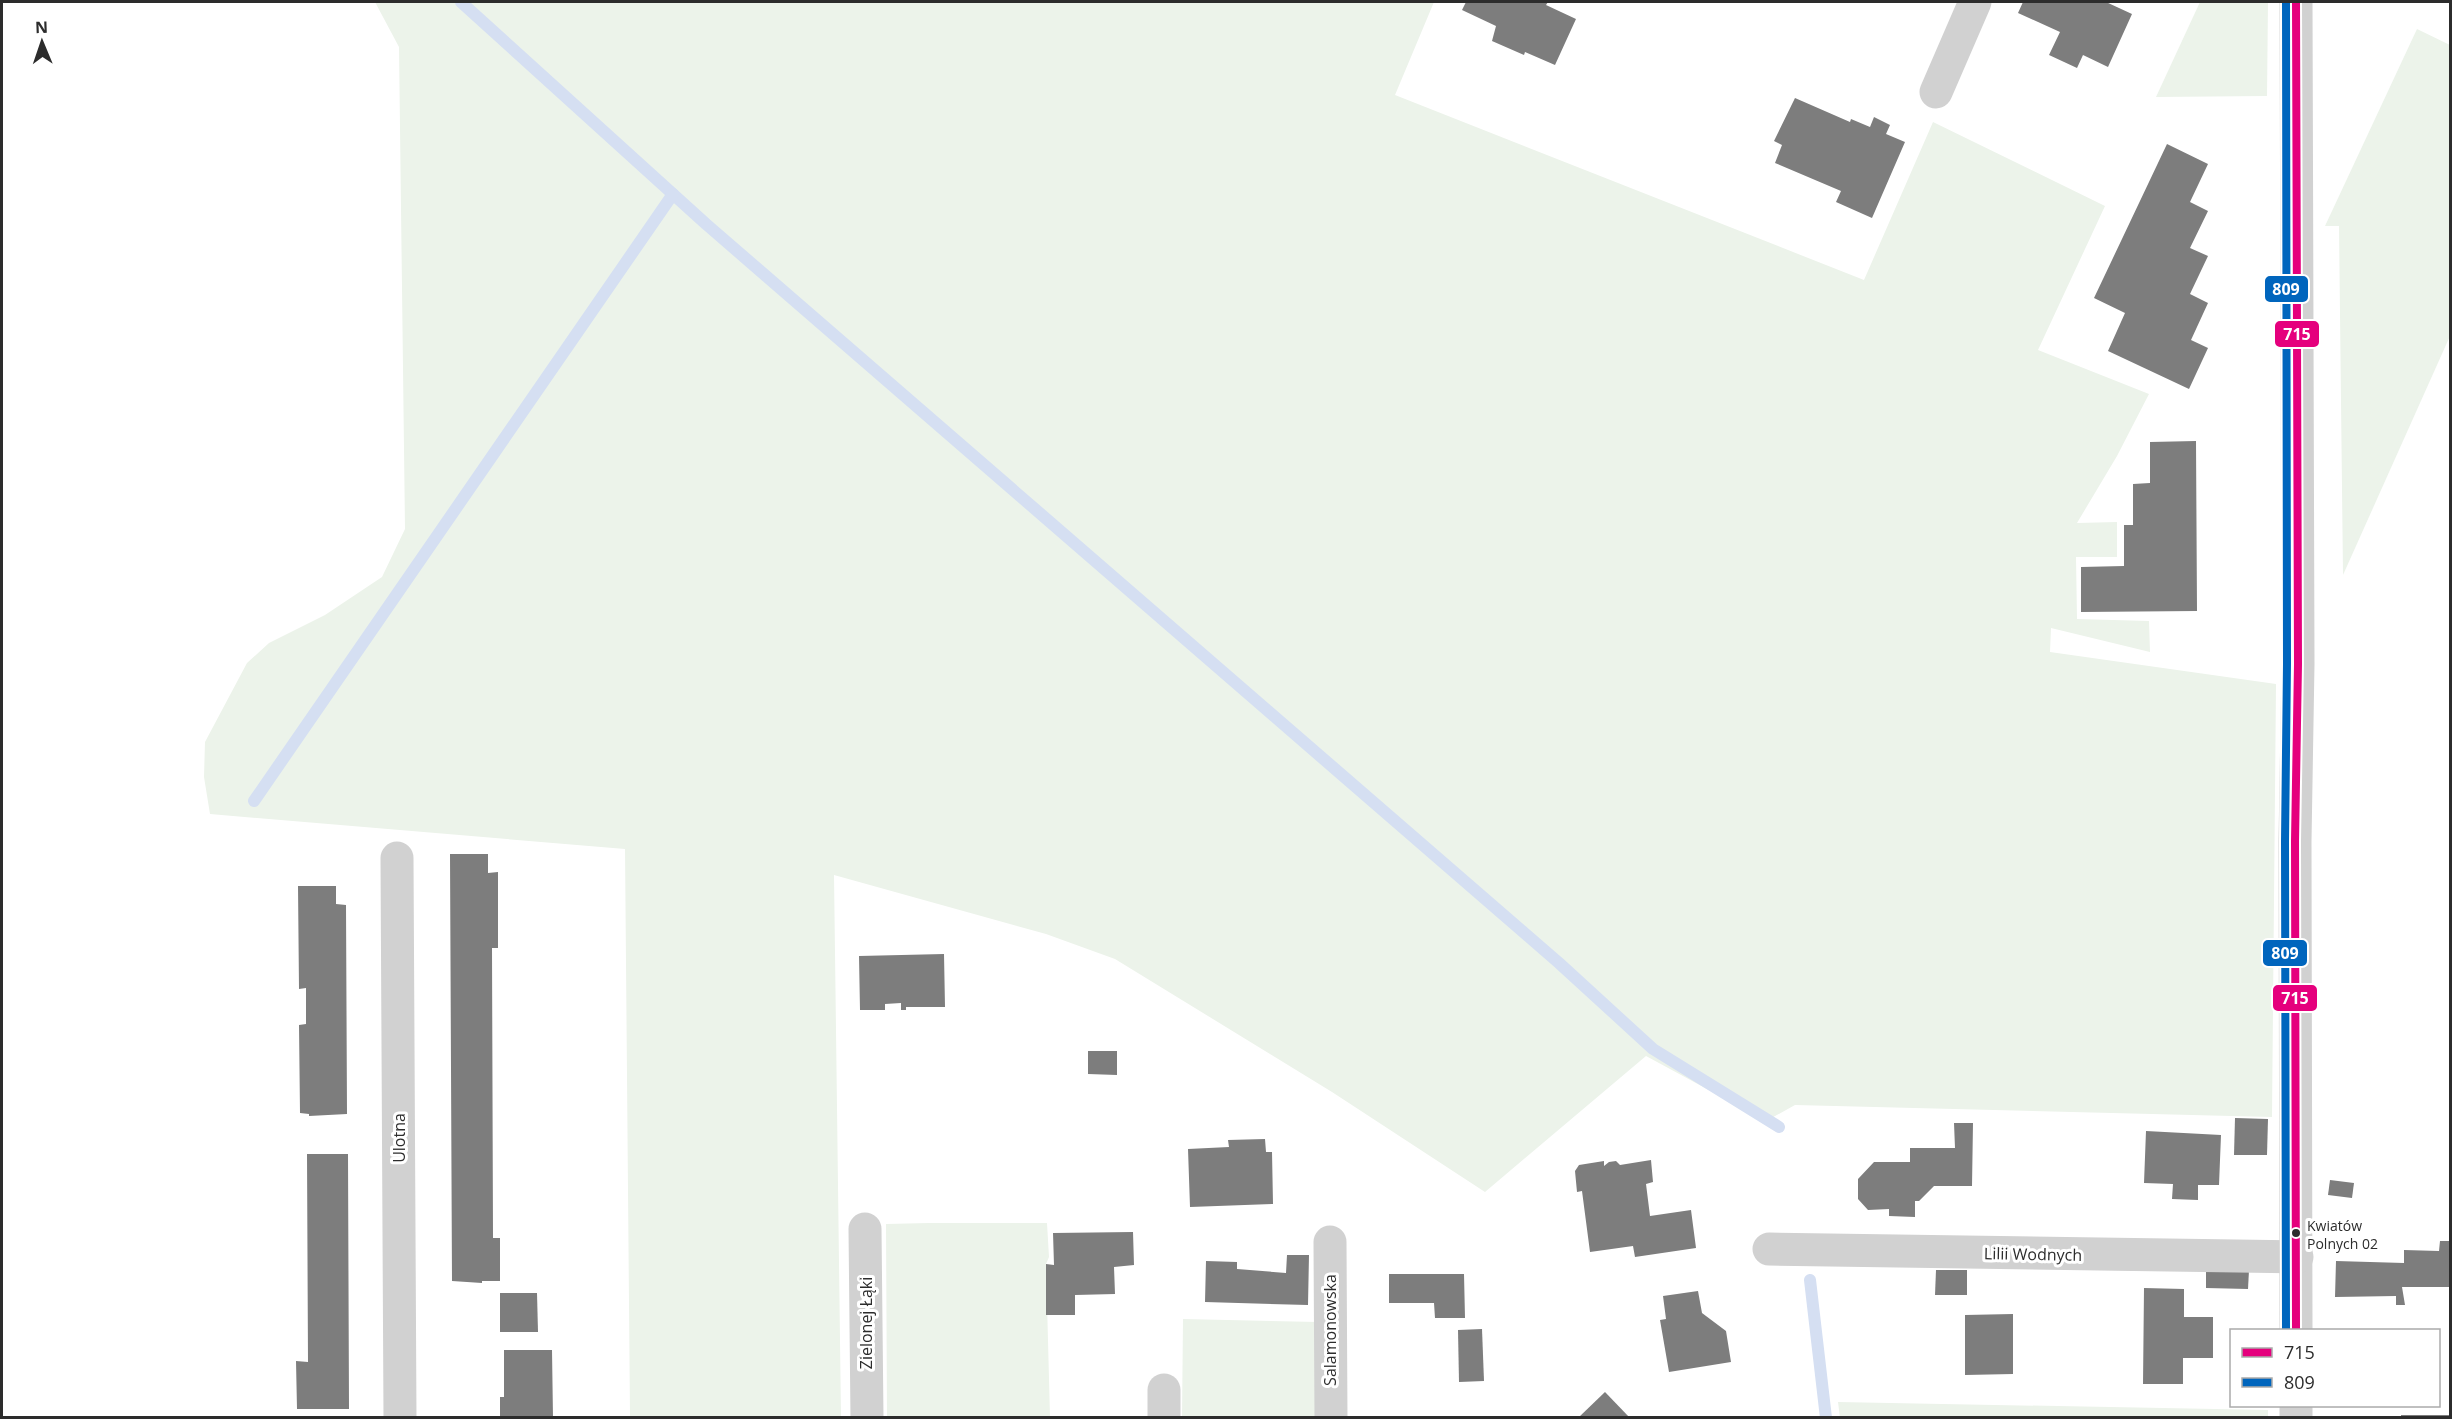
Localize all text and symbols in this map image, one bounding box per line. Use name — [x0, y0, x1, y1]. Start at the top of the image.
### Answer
north arrow — [12, 12, 72, 72]
text: N — [35, 16, 48, 38]
line badge: 809 — [2264, 275, 2309, 303]
text: 809 — [2272, 278, 2300, 300]
line badge: 715 — [2274, 320, 2320, 348]
text: 715 — [2283, 323, 2311, 345]
line badge: 809 — [2262, 939, 2308, 967]
text: 809 — [2271, 942, 2299, 964]
line badge: 715 — [2272, 984, 2318, 1012]
text: 715 — [2281, 987, 2309, 1009]
street label: Ulotna — [388, 1113, 410, 1163]
place label: Kwiatów Polnych 02 — [2307, 1216, 2378, 1253]
marker: Kwiatów Polnych 02 — [2290, 1227, 2302, 1239]
street label: Lilii Wodnych — [1984, 1242, 2082, 1266]
street label: Salamonowska — [1319, 1274, 1341, 1386]
street label: Zielonej Łąki — [855, 1277, 877, 1369]
legend — [2230, 1329, 2440, 1407]
text: 715 — [2284, 1340, 2315, 1364]
text: 809 — [2284, 1370, 2315, 1394]

